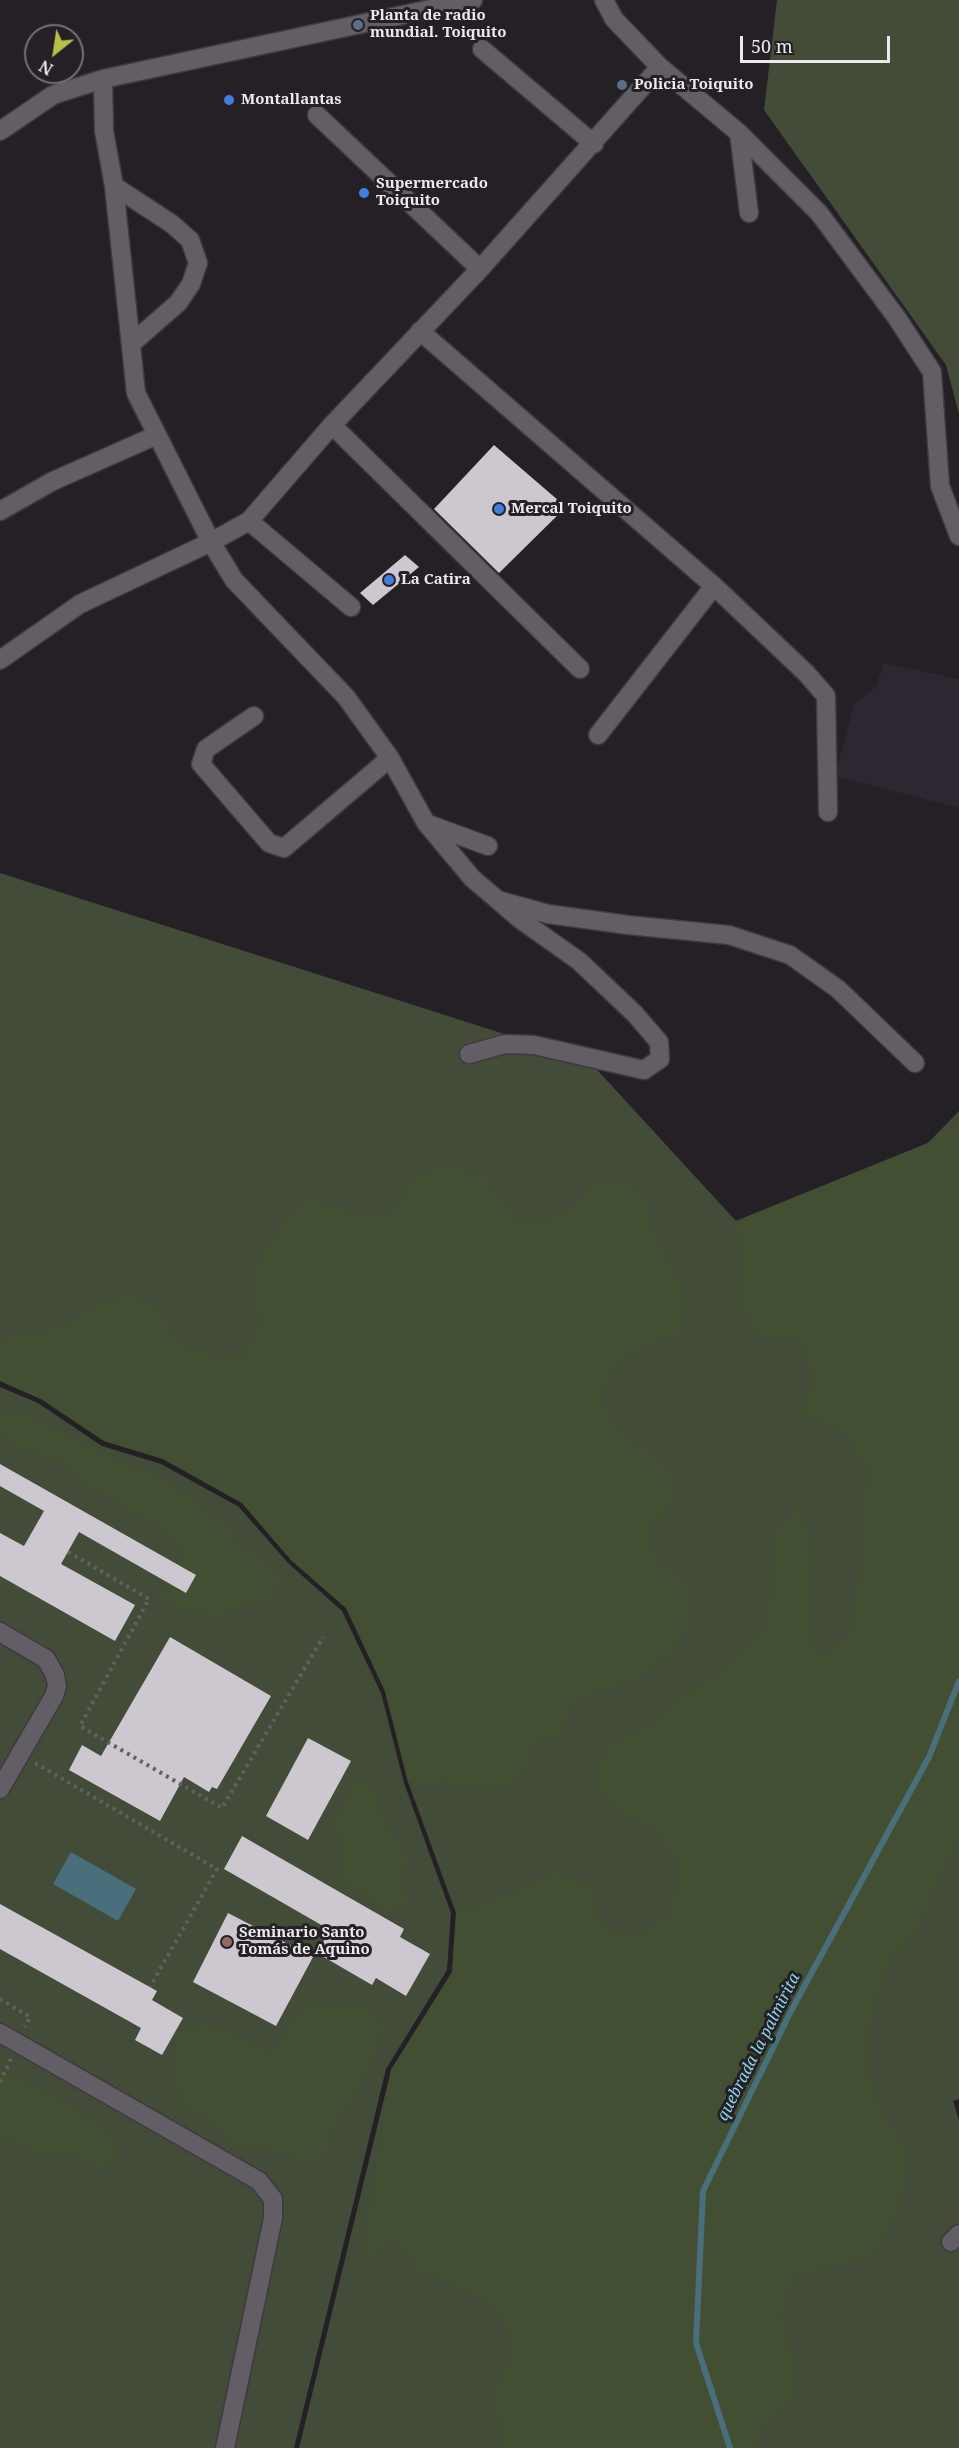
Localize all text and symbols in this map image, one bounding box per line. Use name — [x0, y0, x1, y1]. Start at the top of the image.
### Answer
place label: Planta de radio mundial. Toiquito — [370, 7, 506, 42]
marker: Planta de radio mundial. Toiquito — [351, 18, 365, 32]
north arrow — [24, 24, 84, 84]
scale bar — [743, 24, 893, 62]
text: 50 m — [751, 34, 793, 58]
text: N — [35, 55, 57, 81]
place label: Policia Toiquito — [634, 76, 753, 94]
marker: Policia Toiquito — [615, 78, 629, 92]
place label: Montallantas — [241, 91, 341, 109]
marker: Montallantas — [222, 93, 236, 107]
place label: Supermercado Toiquito — [376, 175, 488, 210]
marker: Supermercado Toiquito — [357, 186, 371, 200]
place label: Mercal Toiquito — [511, 500, 632, 518]
marker: Mercal Toiquito — [492, 502, 506, 516]
place label: La Catira — [401, 571, 471, 589]
marker: La Catira — [382, 573, 396, 587]
place label: Seminario Santo Tomás de Aquino — [239, 1924, 370, 1959]
marker: Seminario Santo Tomás de Aquino — [220, 1935, 234, 1949]
water label: quebrada la palmirita — [713, 1970, 805, 2124]

